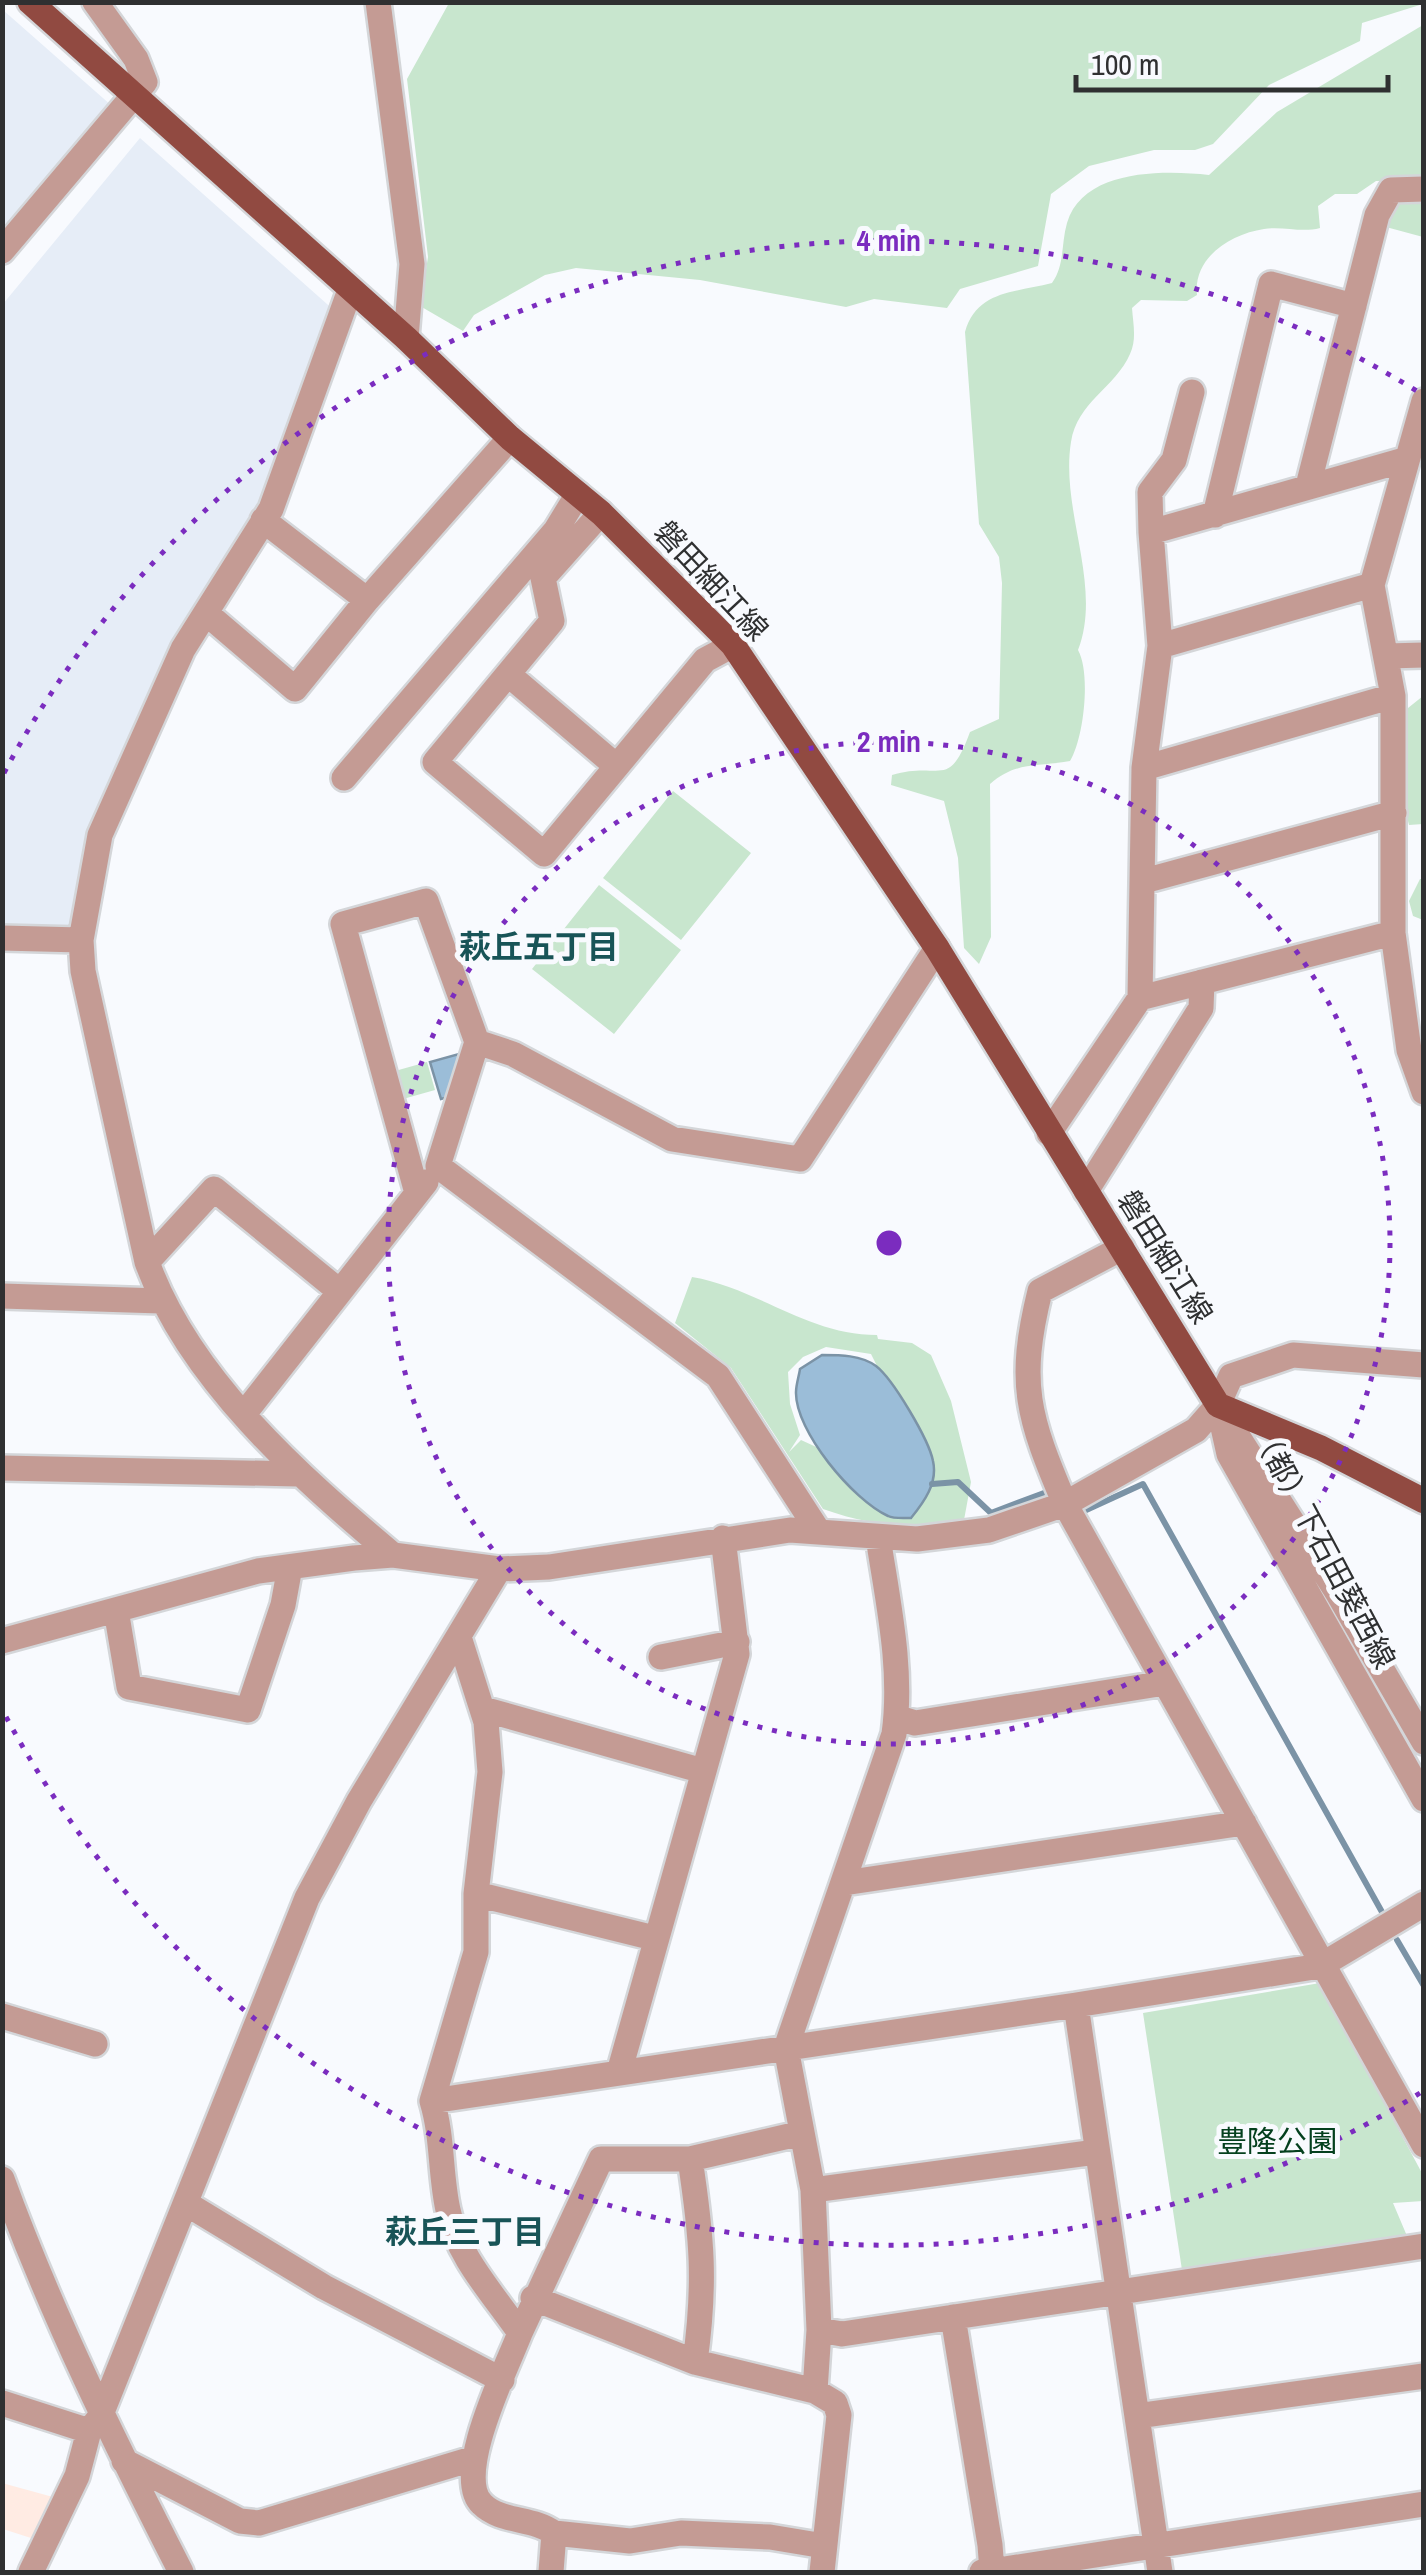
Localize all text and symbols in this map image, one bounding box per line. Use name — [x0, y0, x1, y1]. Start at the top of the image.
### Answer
scale bar — [1076, 30, 1388, 92]
text: 100 m — [1091, 44, 1159, 84]
text: 4 min — [857, 220, 921, 260]
street label: 磐田細江線 — [646, 512, 778, 649]
text: 2 min — [857, 721, 921, 761]
district label: 萩丘五丁目 — [459, 925, 619, 968]
street label: 磐田細江線 — [1109, 1182, 1223, 1331]
centre of rings — [871, 1225, 907, 1261]
street label: （都）下石田葵西線 — [1243, 1418, 1405, 1675]
park label: 豊隆公園 — [1217, 2121, 1337, 2161]
district label: 萩丘三丁目 — [385, 2210, 545, 2253]

